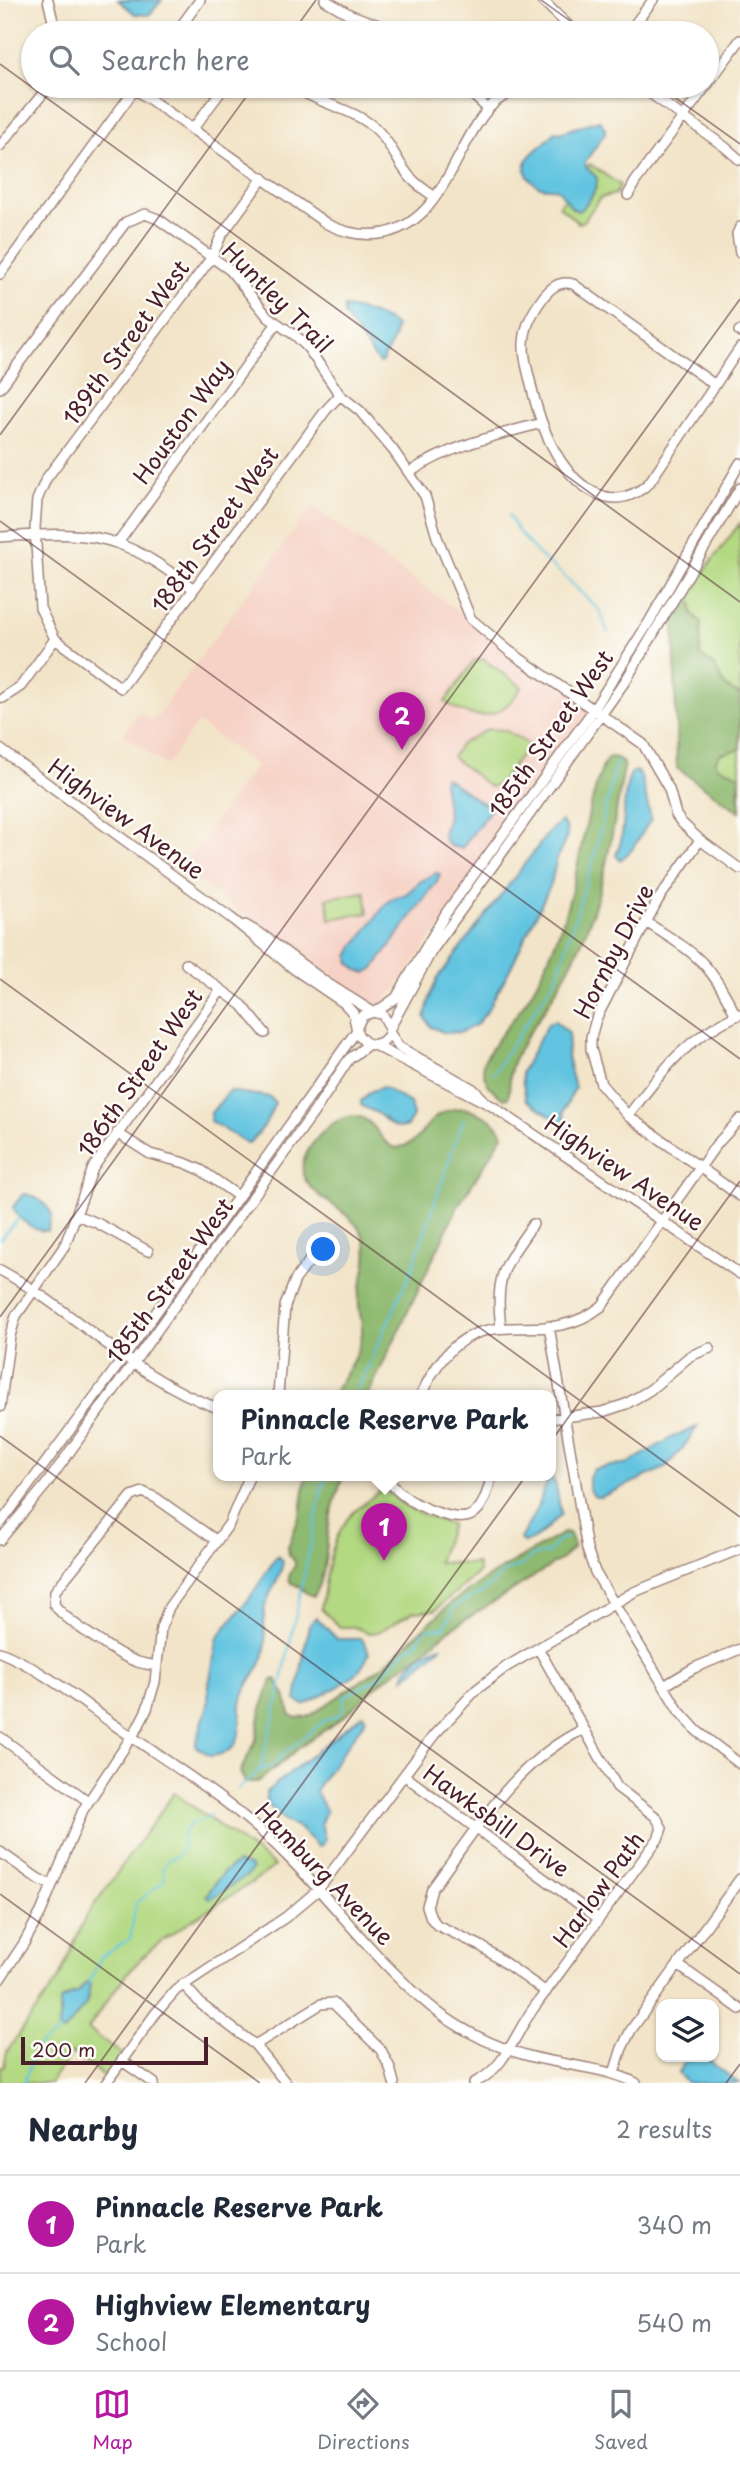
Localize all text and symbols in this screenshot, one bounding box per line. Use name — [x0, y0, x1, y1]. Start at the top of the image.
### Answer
search box — [21, 21, 719, 98]
text: Search here — [101, 40, 250, 79]
icon: search — [45, 41, 83, 79]
street label: Huntley Trail — [214, 233, 342, 361]
street label: 189th Street West — [53, 252, 197, 432]
street label: Houston Way — [123, 351, 239, 491]
street label: 188th Street West — [142, 439, 286, 619]
street label: 185th Street West — [479, 642, 621, 824]
pin: 2 — [379, 692, 425, 750]
street label: Highview Avenue — [41, 749, 213, 887]
street label: Hornby Drive — [564, 878, 662, 1024]
street label: 186th Street West — [68, 981, 210, 1163]
street label: Highview Avenue — [538, 1105, 712, 1239]
street label: 185th Street West — [97, 1190, 241, 1370]
your location — [306, 1232, 340, 1266]
popup — [213, 1390, 556, 1481]
text: Pinnacle Reserve Park — [240, 1399, 529, 1438]
text: Park — [240, 1438, 292, 1473]
pin: 1 — [361, 1503, 407, 1561]
street label: Hawksbill Drive — [417, 1755, 577, 1885]
street label: Hamburg Avenue — [247, 1794, 403, 1952]
street label: Harlow Path — [544, 1824, 652, 1954]
map controls — [656, 1999, 719, 2062]
button: layers — [656, 1999, 719, 2062]
scale bar — [21, 2034, 208, 2066]
text: 200 m — [32, 2035, 95, 2063]
text: Nearby — [28, 2106, 138, 2151]
text: 2 results — [616, 2111, 712, 2146]
text: Pinnacle Reserve Park — [95, 2187, 383, 2226]
text: 1 — [46, 2207, 57, 2242]
text: 340 m — [637, 2207, 712, 2242]
text: Park — [95, 2226, 146, 2261]
text: Highview Elementary — [95, 2285, 370, 2324]
text: 2 — [43, 2305, 59, 2340]
text: 540 m — [636, 2305, 712, 2340]
text: School — [95, 2324, 167, 2359]
tab: Map — [92, 2385, 133, 2455]
tab: Directions — [317, 2385, 410, 2455]
tab: Saved — [594, 2385, 648, 2455]

